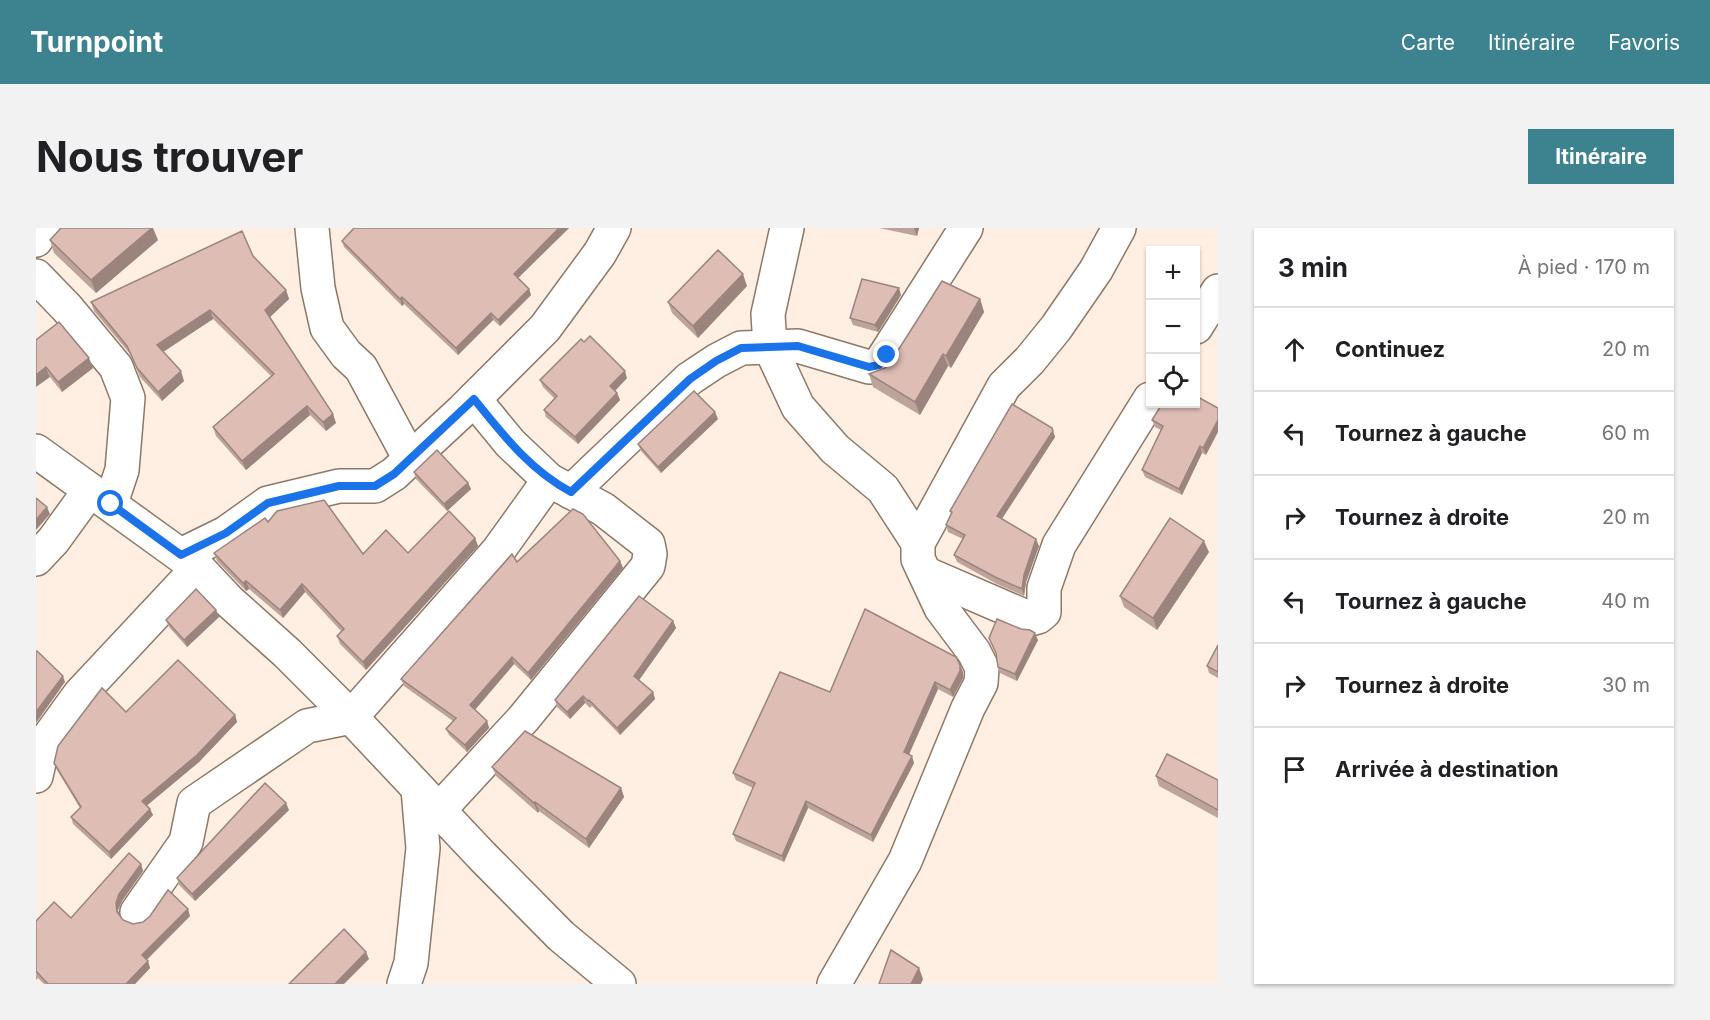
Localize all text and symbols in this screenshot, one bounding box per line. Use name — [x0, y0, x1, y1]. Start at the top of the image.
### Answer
text: Turnpoint — [30, 25, 163, 59]
text: Carte — [1401, 30, 1455, 55]
text: Itinéraire — [1488, 30, 1575, 55]
text: Favoris — [1608, 30, 1680, 55]
button: Itinéraire — [1528, 129, 1674, 184]
text: Nous trouver — [36, 131, 303, 182]
map controls — [1146, 246, 1200, 408]
button: + — [1146, 246, 1200, 300]
text: 3 min — [1278, 252, 1348, 283]
text: À pied · 170 m — [1518, 255, 1650, 279]
button: − — [1146, 300, 1200, 354]
icon: ahead — [1278, 333, 1311, 366]
text: Continuez — [1335, 336, 1445, 362]
text: 20 m — [1602, 337, 1650, 361]
route end — [873, 341, 899, 367]
button: locate — [1146, 354, 1200, 408]
icon: left — [1278, 417, 1311, 450]
text: Tournez à gauche — [1335, 420, 1527, 446]
text: 60 m — [1602, 421, 1650, 445]
route start — [97, 490, 123, 516]
icon: right — [1278, 501, 1311, 534]
text: Tournez à droite — [1335, 504, 1509, 530]
text: 20 m — [1602, 505, 1650, 529]
icon: left — [1278, 585, 1311, 618]
text: Tournez à gauche — [1335, 588, 1527, 614]
text: 40 m — [1601, 589, 1650, 613]
icon: right — [1278, 669, 1311, 702]
text: Tournez à droite — [1335, 672, 1509, 698]
text: 30 m — [1602, 673, 1650, 697]
icon: arrive — [1278, 753, 1311, 786]
text: Arrivée à destination — [1335, 756, 1559, 782]

